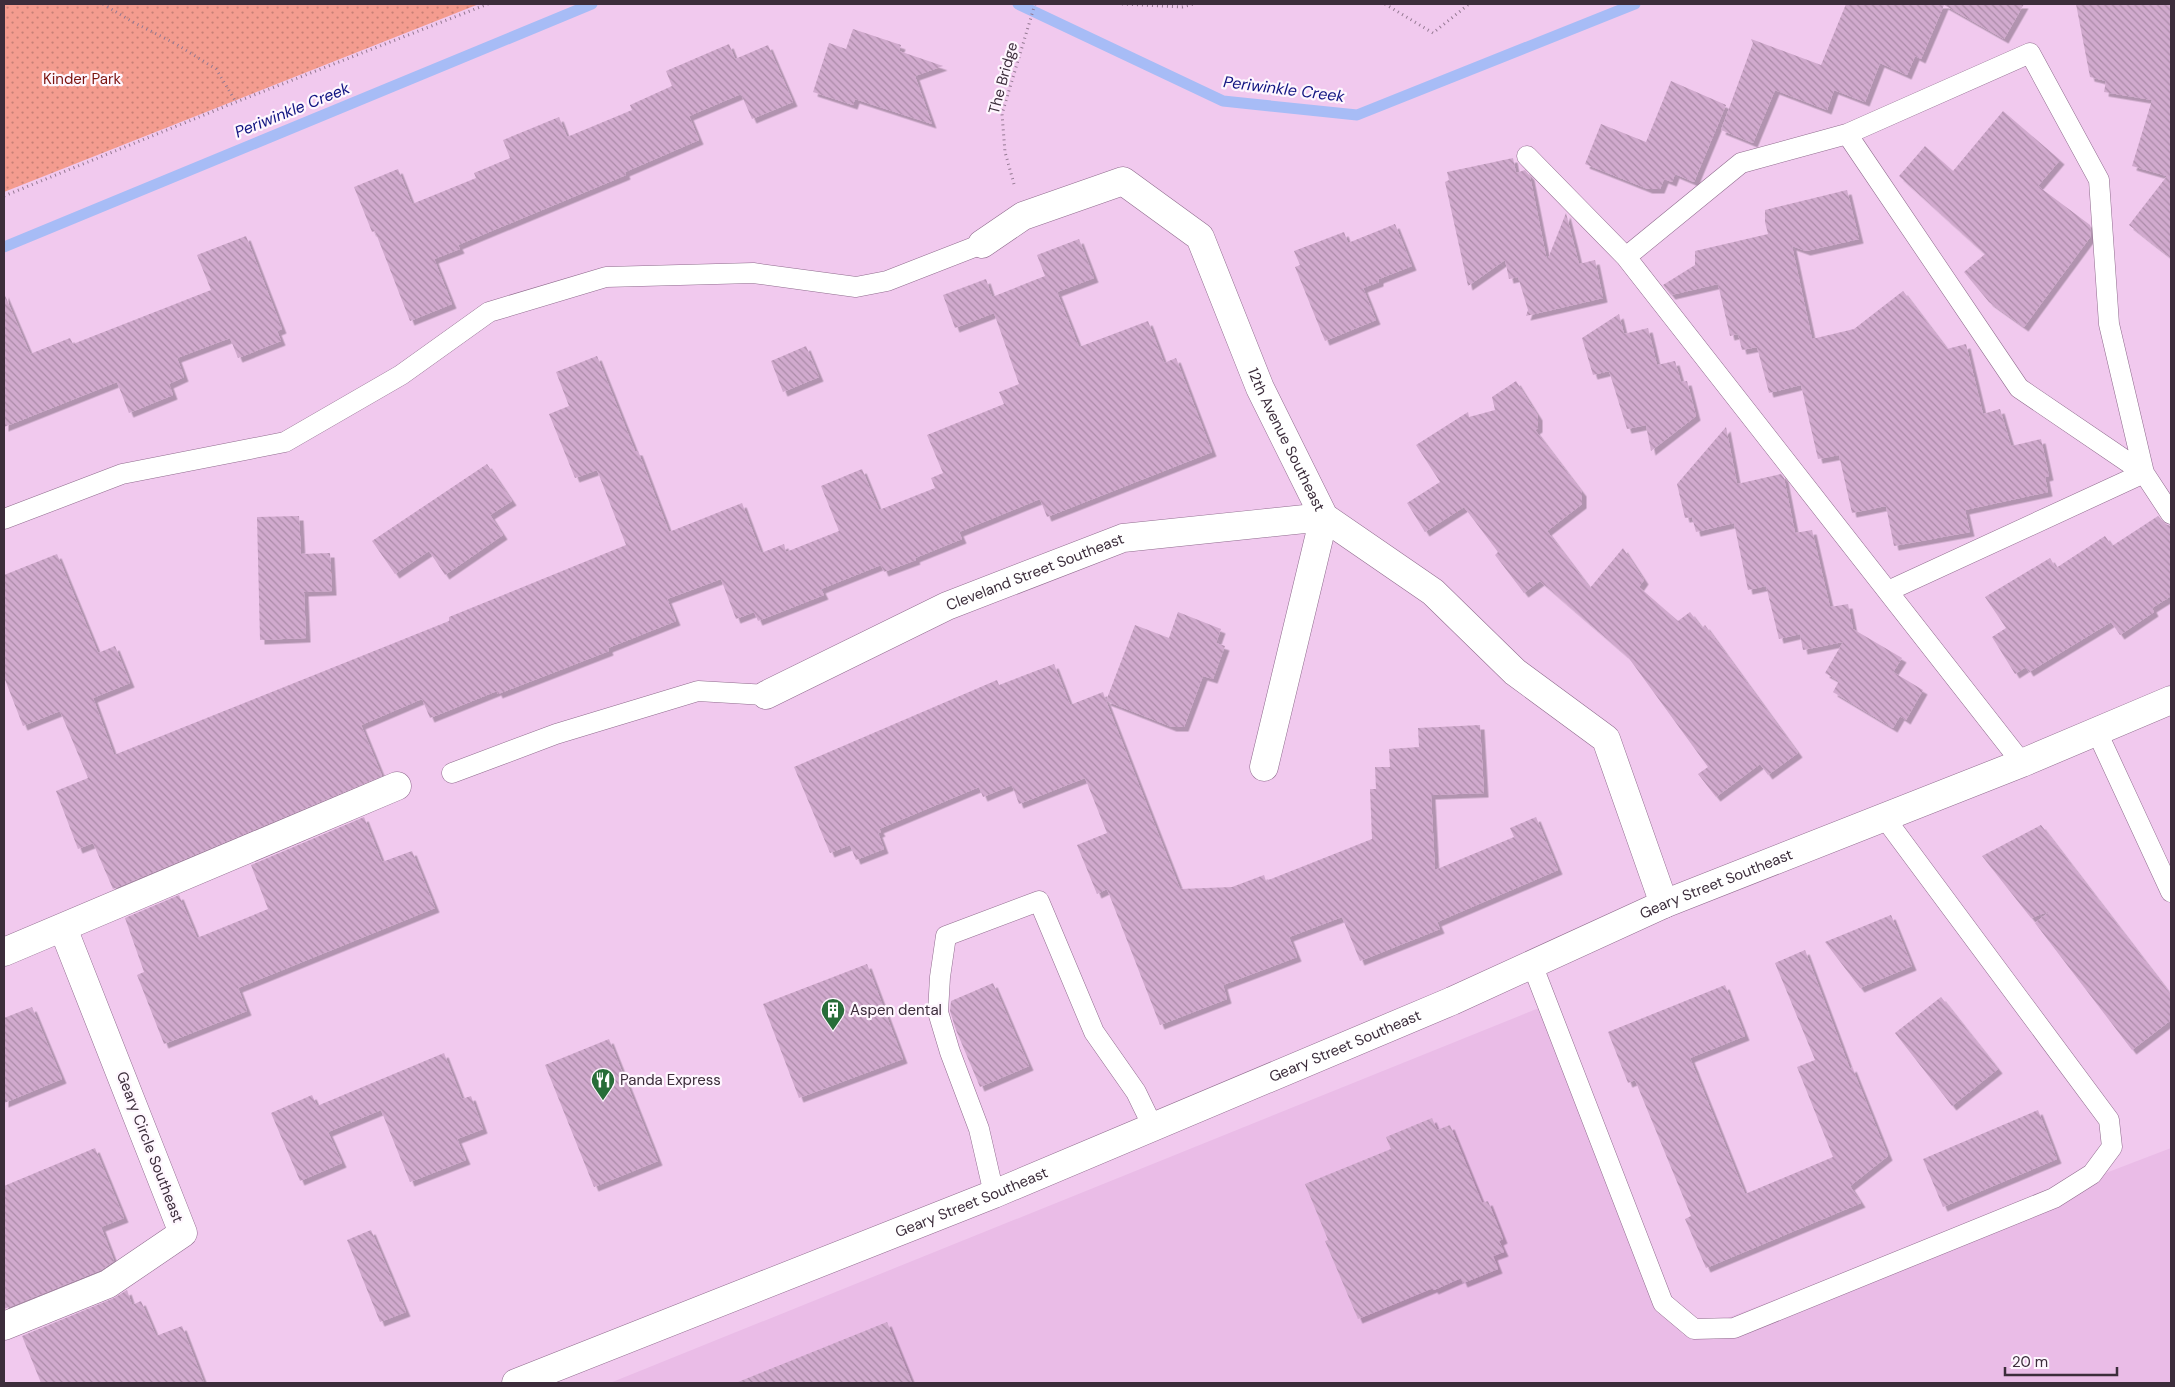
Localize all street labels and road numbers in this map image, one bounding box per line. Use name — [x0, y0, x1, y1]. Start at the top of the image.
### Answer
street label: The Bridge — [984, 40, 1022, 116]
street label: 12th Avenue Southeast — [1243, 365, 1330, 515]
street label: Cleveland Street Southeast — [943, 529, 1127, 615]
street label: Geary Street Southeast — [1636, 844, 1796, 924]
street label: Geary Street Southeast — [1266, 1005, 1424, 1087]
street label: Geary Circle Southeast — [112, 1069, 188, 1226]
street label: Geary Street Southeast — [892, 1162, 1051, 1242]

